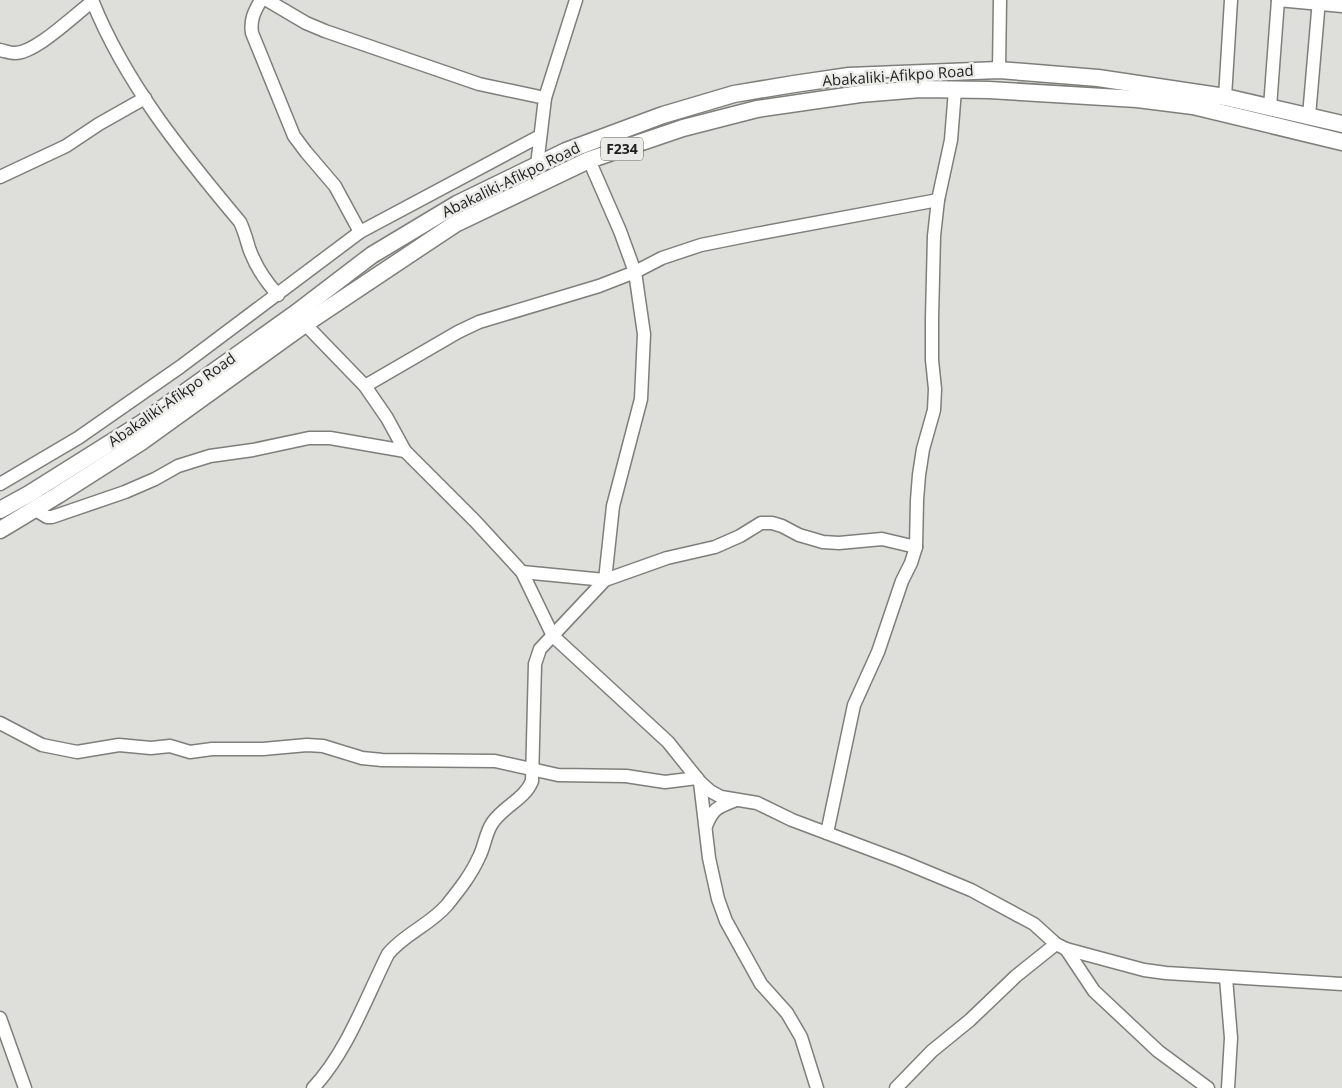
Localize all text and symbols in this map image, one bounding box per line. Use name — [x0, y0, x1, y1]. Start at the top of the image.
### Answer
street label: Abakaliki-Afikpo Road — [822, 60, 974, 90]
street label: Abakaliki-Afikpo Road — [438, 137, 583, 221]
road number: F234 — [601, 138, 643, 160]
street label: Abakaliki-Afikpo Road — [104, 348, 239, 451]

